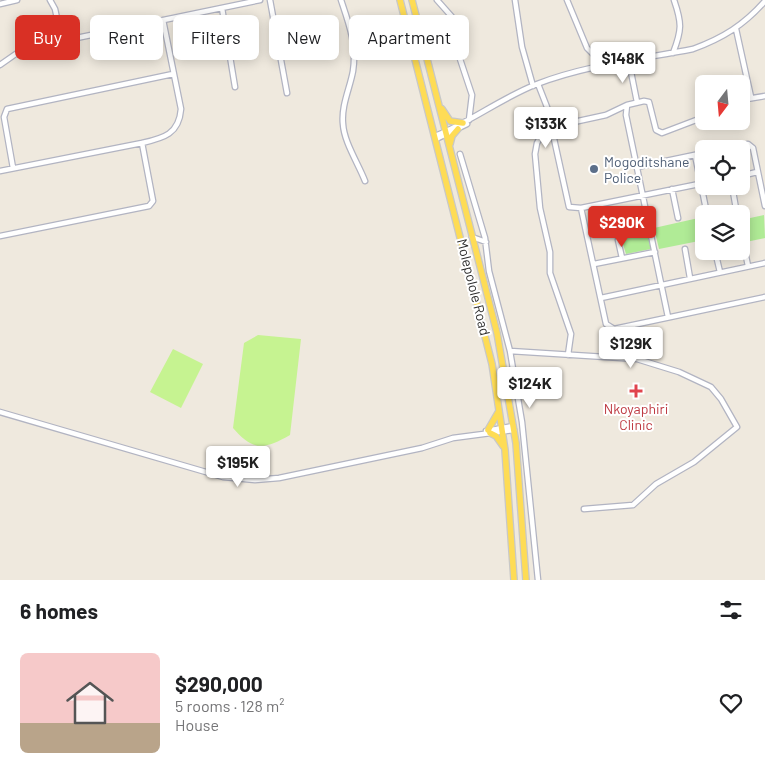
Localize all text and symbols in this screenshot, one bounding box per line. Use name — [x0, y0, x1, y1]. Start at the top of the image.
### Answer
chip: Buy — [15, 15, 80, 60]
chip: Rent — [90, 15, 163, 60]
chip: Filters — [173, 15, 259, 60]
chip: New — [269, 15, 339, 60]
chip: Apartment — [349, 15, 469, 60]
pin: $148K — [588, 42, 658, 84]
text: $148K — [601, 48, 645, 67]
north arrow — [695, 75, 750, 130]
map controls — [695, 75, 750, 260]
pin: $133K — [511, 106, 581, 149]
text: $133K — [525, 113, 567, 132]
button: locate — [695, 140, 750, 195]
place label: Mogoditshane Police — [604, 153, 689, 186]
marker: Mogoditshane Police — [588, 163, 600, 175]
button: layers — [695, 205, 750, 260]
pin: $290K — [587, 206, 657, 248]
text: $290K — [599, 212, 645, 231]
street label: Molepolole Road — [454, 237, 494, 337]
pin: $129K — [596, 326, 666, 369]
text: $129K — [610, 333, 652, 352]
pin: $124K — [495, 366, 565, 409]
text: $124K — [508, 373, 552, 392]
marker: Nkoyaphiri Clinic — [629, 384, 643, 398]
place label: Nkoyaphiri Clinic — [604, 400, 668, 433]
pin: $195K — [203, 446, 273, 488]
text: $195K — [217, 452, 259, 471]
icon: filters — [717, 596, 745, 624]
text: 6 homes — [20, 598, 98, 623]
text: $290,000 — [175, 671, 263, 696]
icon: home — [60, 673, 120, 733]
icon: heart — [717, 689, 745, 717]
text: 5 rooms · 128 m² — [175, 696, 284, 715]
text: House — [175, 715, 219, 734]

